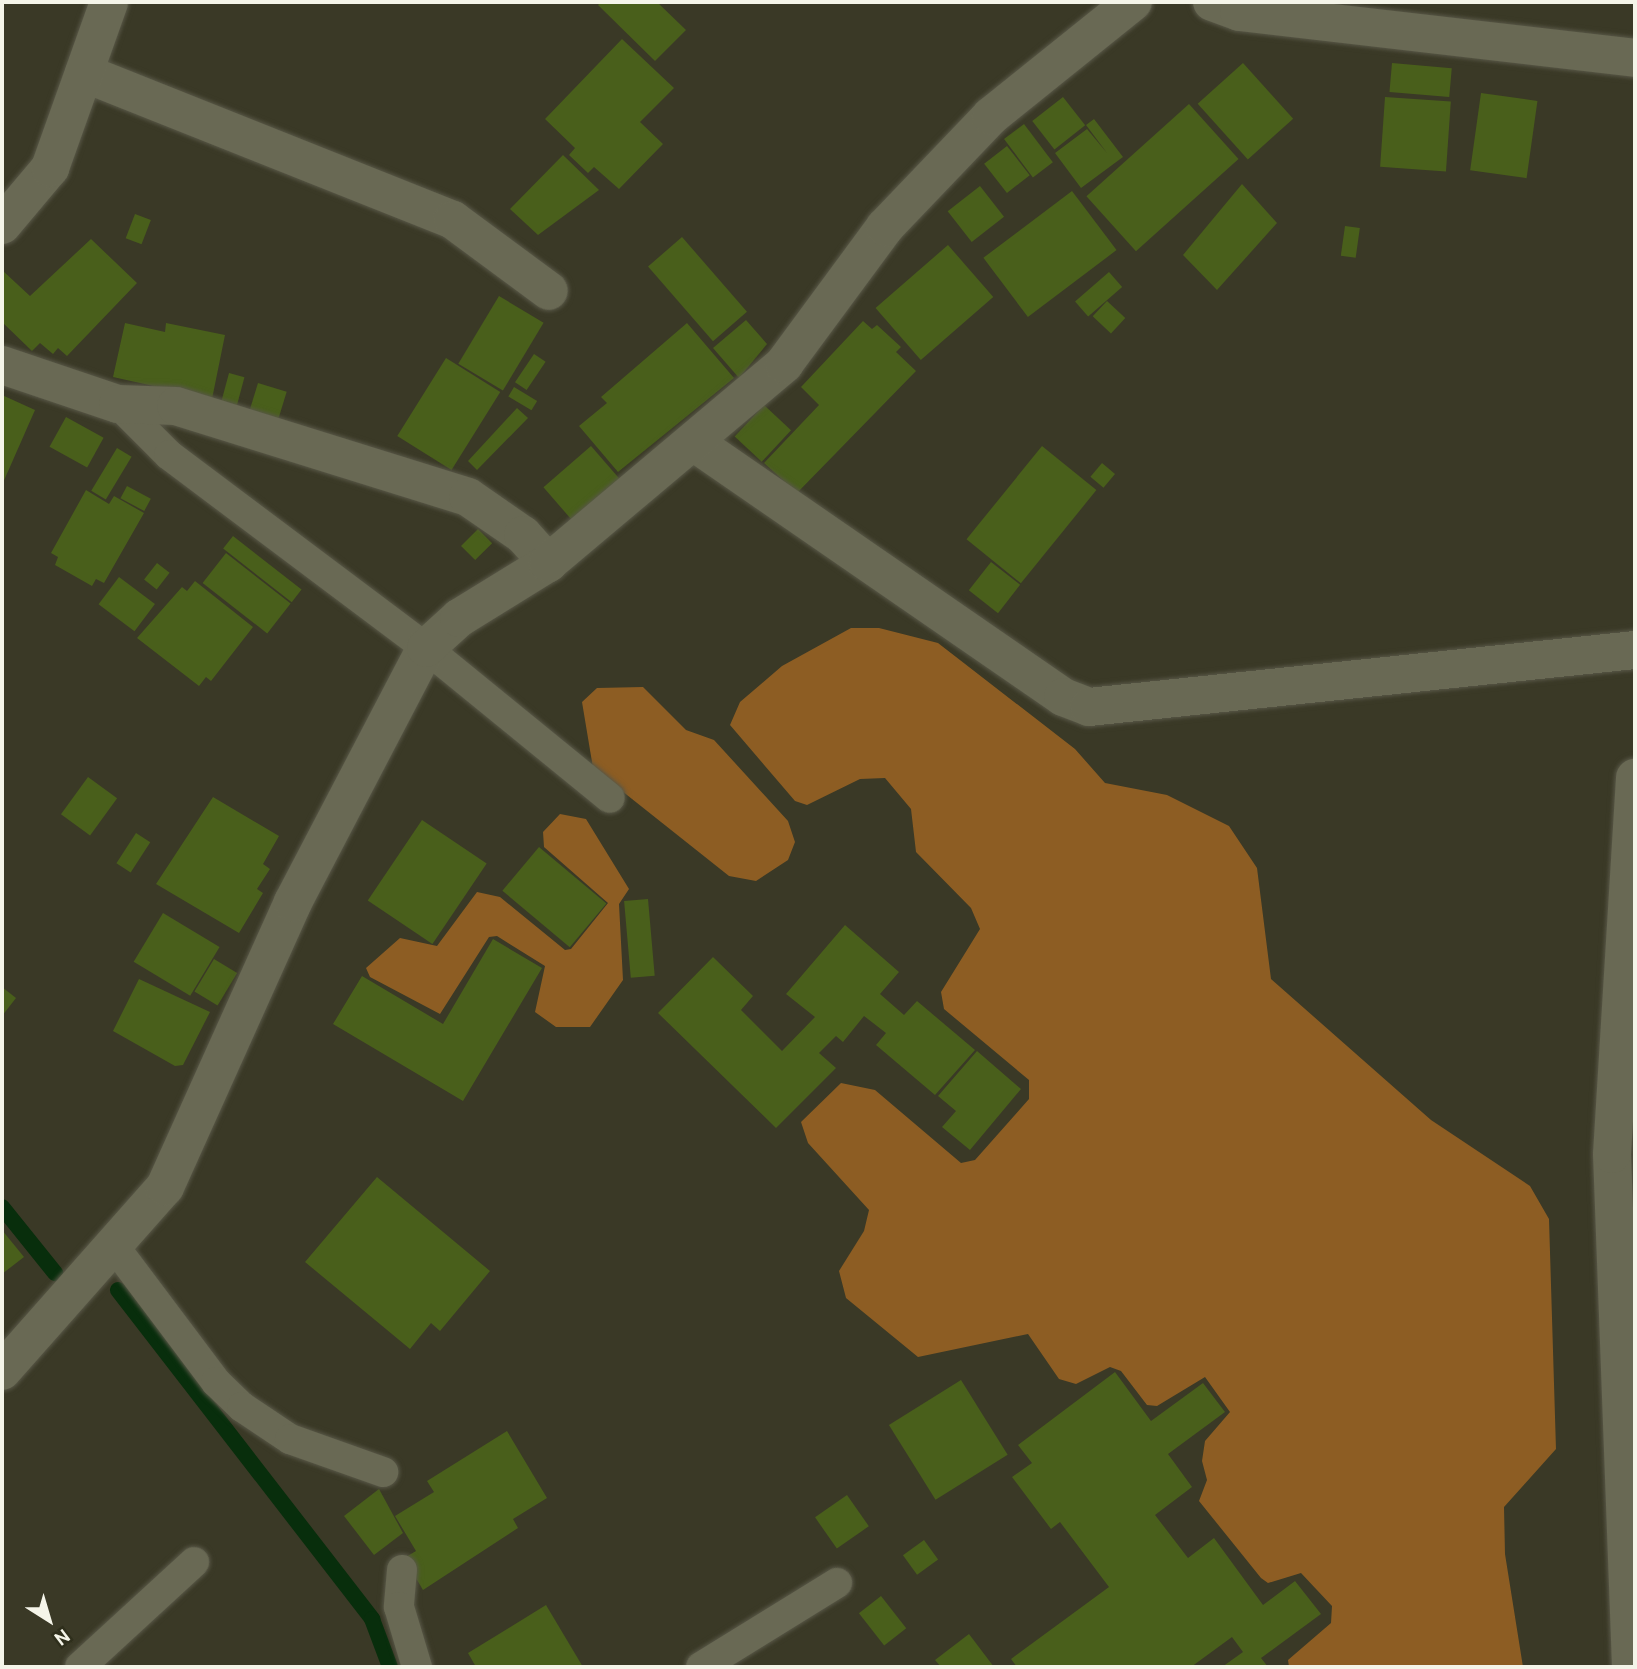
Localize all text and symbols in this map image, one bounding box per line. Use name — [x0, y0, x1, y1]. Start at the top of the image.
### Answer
north arrow — [14, 1585, 84, 1655]
text: N — [50, 1624, 74, 1650]

